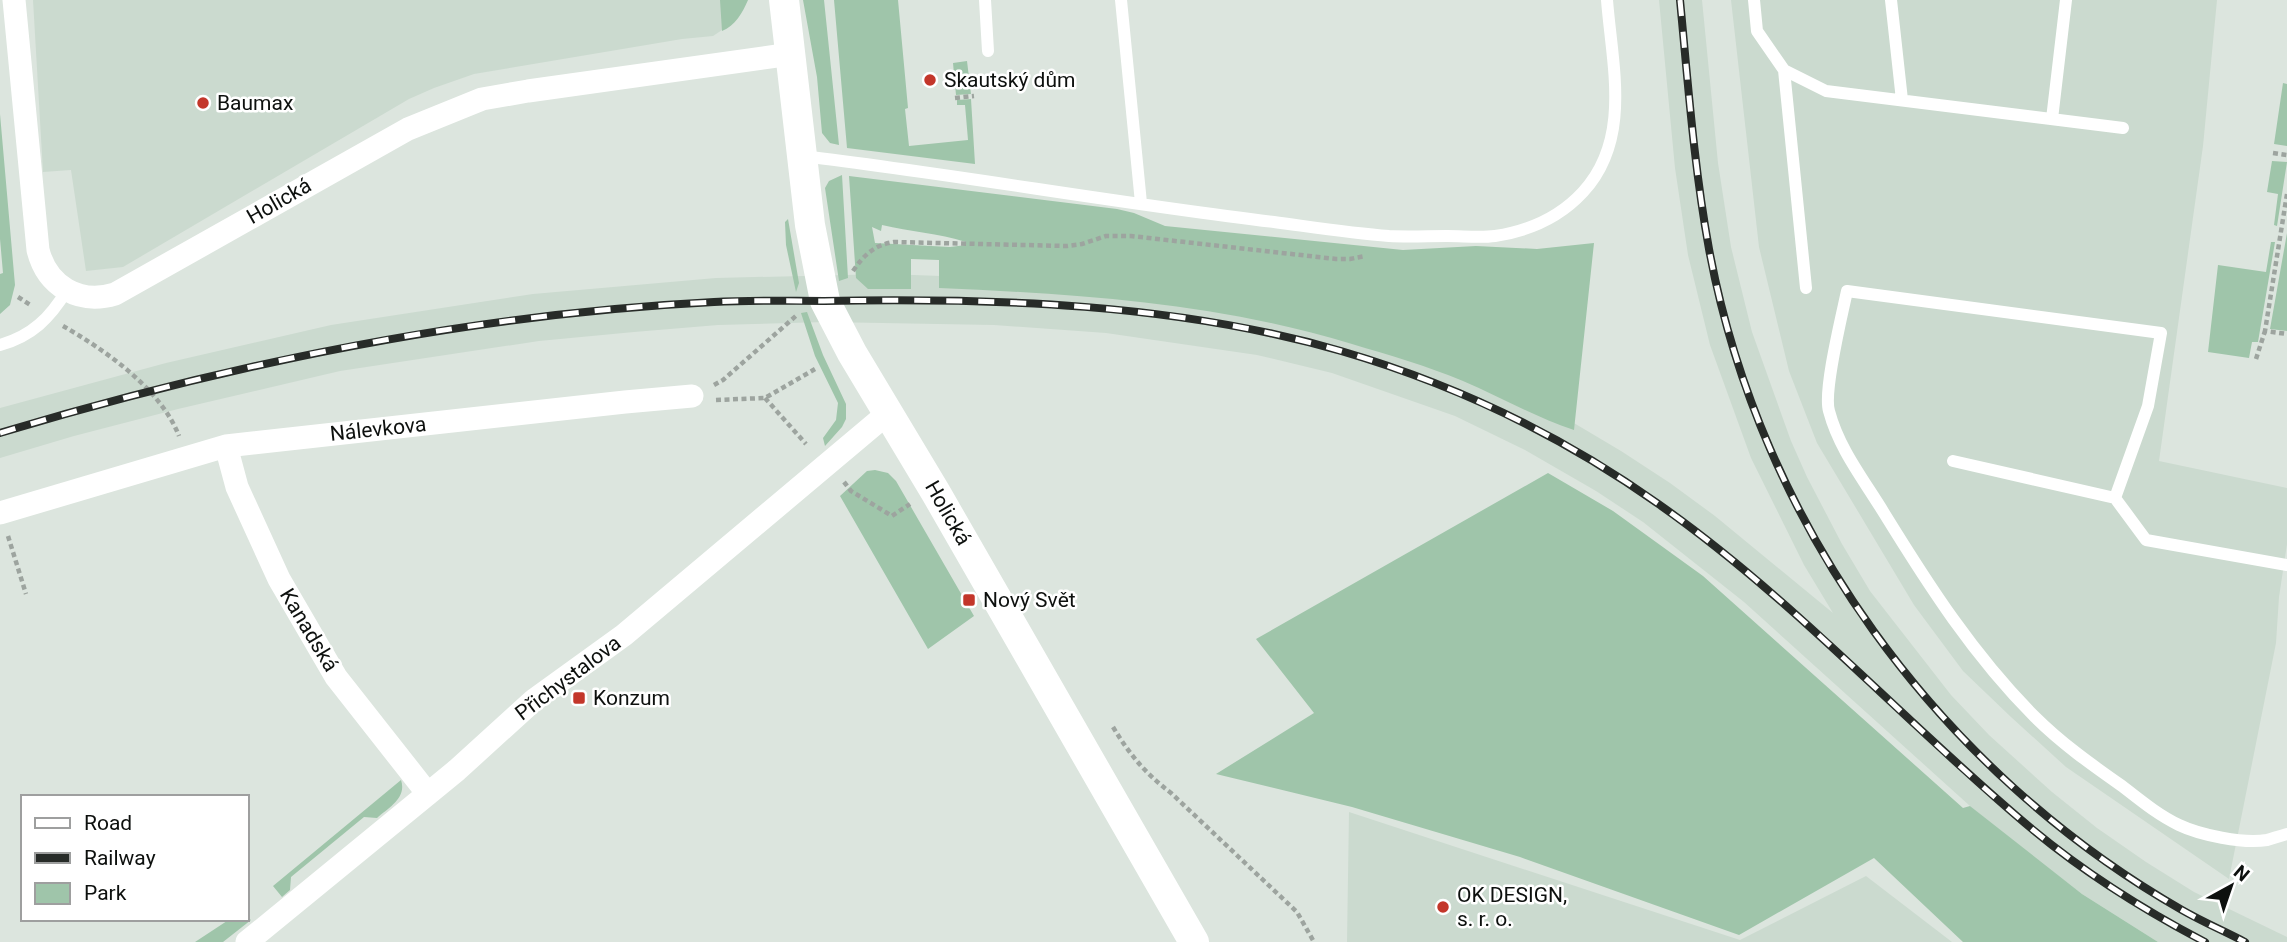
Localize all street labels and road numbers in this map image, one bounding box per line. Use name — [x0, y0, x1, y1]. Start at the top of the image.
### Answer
street label: Holická — [243, 173, 315, 229]
street label: Nálevkova — [329, 412, 427, 446]
street label: Holická — [920, 477, 976, 549]
street label: Kanadská — [275, 584, 343, 676]
street label: Přichystalova — [511, 631, 625, 725]

